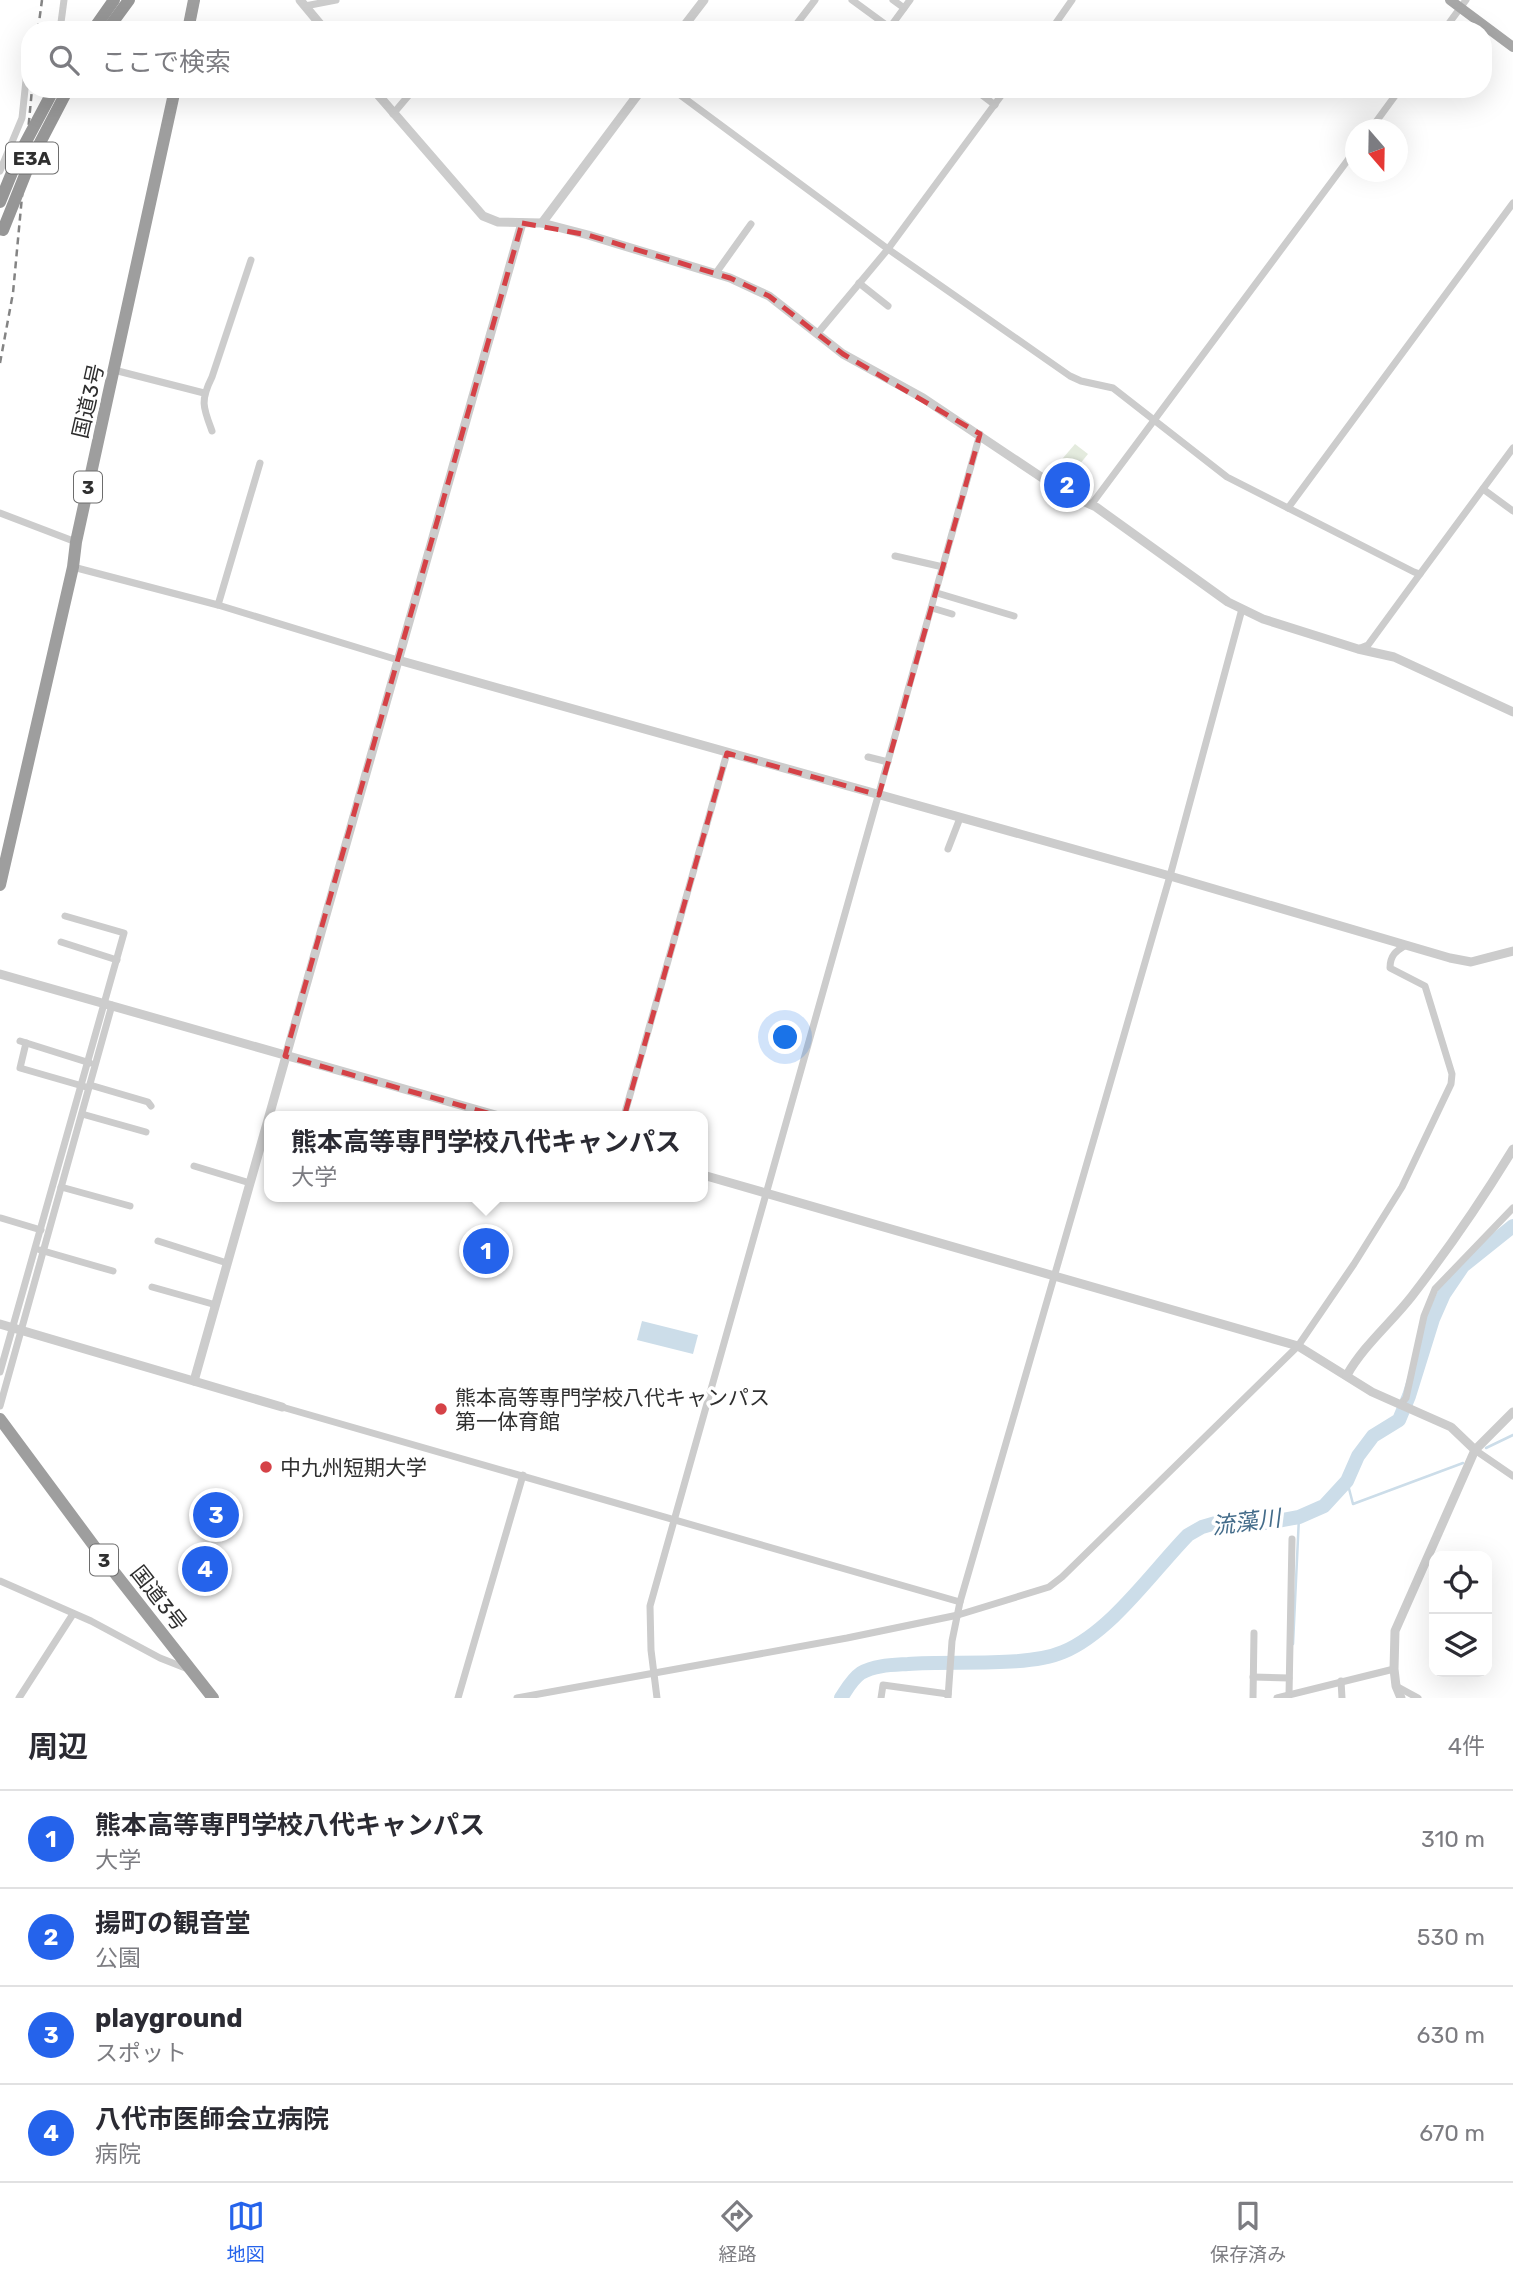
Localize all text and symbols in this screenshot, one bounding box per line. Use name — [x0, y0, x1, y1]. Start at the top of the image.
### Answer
search box — [21, 21, 1492, 98]
icon: search — [45, 41, 83, 79]
text: ここで検索 — [101, 47, 231, 78]
north arrow — [1345, 119, 1408, 182]
road number: E3A — [6, 142, 58, 174]
street label: 国道3号 — [67, 361, 109, 441]
pin: 2 — [1044, 459, 1090, 511]
road number: 3 — [74, 472, 102, 502]
your location — [768, 1020, 802, 1054]
popup — [264, 1111, 708, 1202]
text: 熊本高等専門学校八代キャンパス — [291, 1127, 681, 1158]
text: 大学 — [291, 1163, 337, 1191]
pin: 1 — [463, 1225, 509, 1277]
place label: 熊本高等専門学校八代キャンパス 第一体育館 — [455, 1385, 770, 1434]
marker: 熊本高等専門学校八代キャンパス 第一体育館 — [433, 1401, 449, 1417]
place label: 中九州短期大学 — [280, 1455, 427, 1480]
marker: 中九州短期大学 — [258, 1459, 274, 1475]
pin: 3 — [193, 1489, 239, 1541]
water label: 流藻川 — [1210, 1504, 1285, 1540]
pin: 4 — [182, 1543, 228, 1595]
road number: 3 — [90, 1544, 118, 1576]
map controls — [1429, 1551, 1492, 1677]
button: locate — [1429, 1551, 1492, 1614]
street label: 国道3号 — [126, 1561, 192, 1635]
button: layers — [1429, 1614, 1492, 1677]
text: 周辺 — [28, 1729, 88, 1765]
text: 4件 — [1448, 1732, 1485, 1760]
text: 熊本高等専門学校八代キャンパス — [95, 1810, 485, 1841]
text: 1 — [45, 1825, 57, 1853]
text: 310 m — [1421, 1825, 1485, 1853]
text: 大学 — [95, 1846, 141, 1874]
text: 揚町の観音堂 — [95, 1908, 251, 1939]
text: 2 — [44, 1923, 58, 1951]
text: 530 m — [1417, 1923, 1485, 1951]
text: 公園 — [95, 1944, 141, 1972]
text: playground — [95, 2003, 243, 2034]
text: 3 — [43, 2021, 59, 2049]
text: 630 m — [1417, 2021, 1485, 2049]
text: スポット — [95, 2039, 187, 2067]
text: 八代市医師会立病院 — [95, 2104, 329, 2135]
text: 4 — [43, 2119, 59, 2147]
text: 670 m — [1419, 2119, 1485, 2147]
text: 病院 — [95, 2140, 141, 2168]
tab: 地図 — [227, 2197, 265, 2266]
tab: 経路 — [718, 2197, 756, 2266]
tab: 保存済み — [1210, 2197, 1286, 2266]

